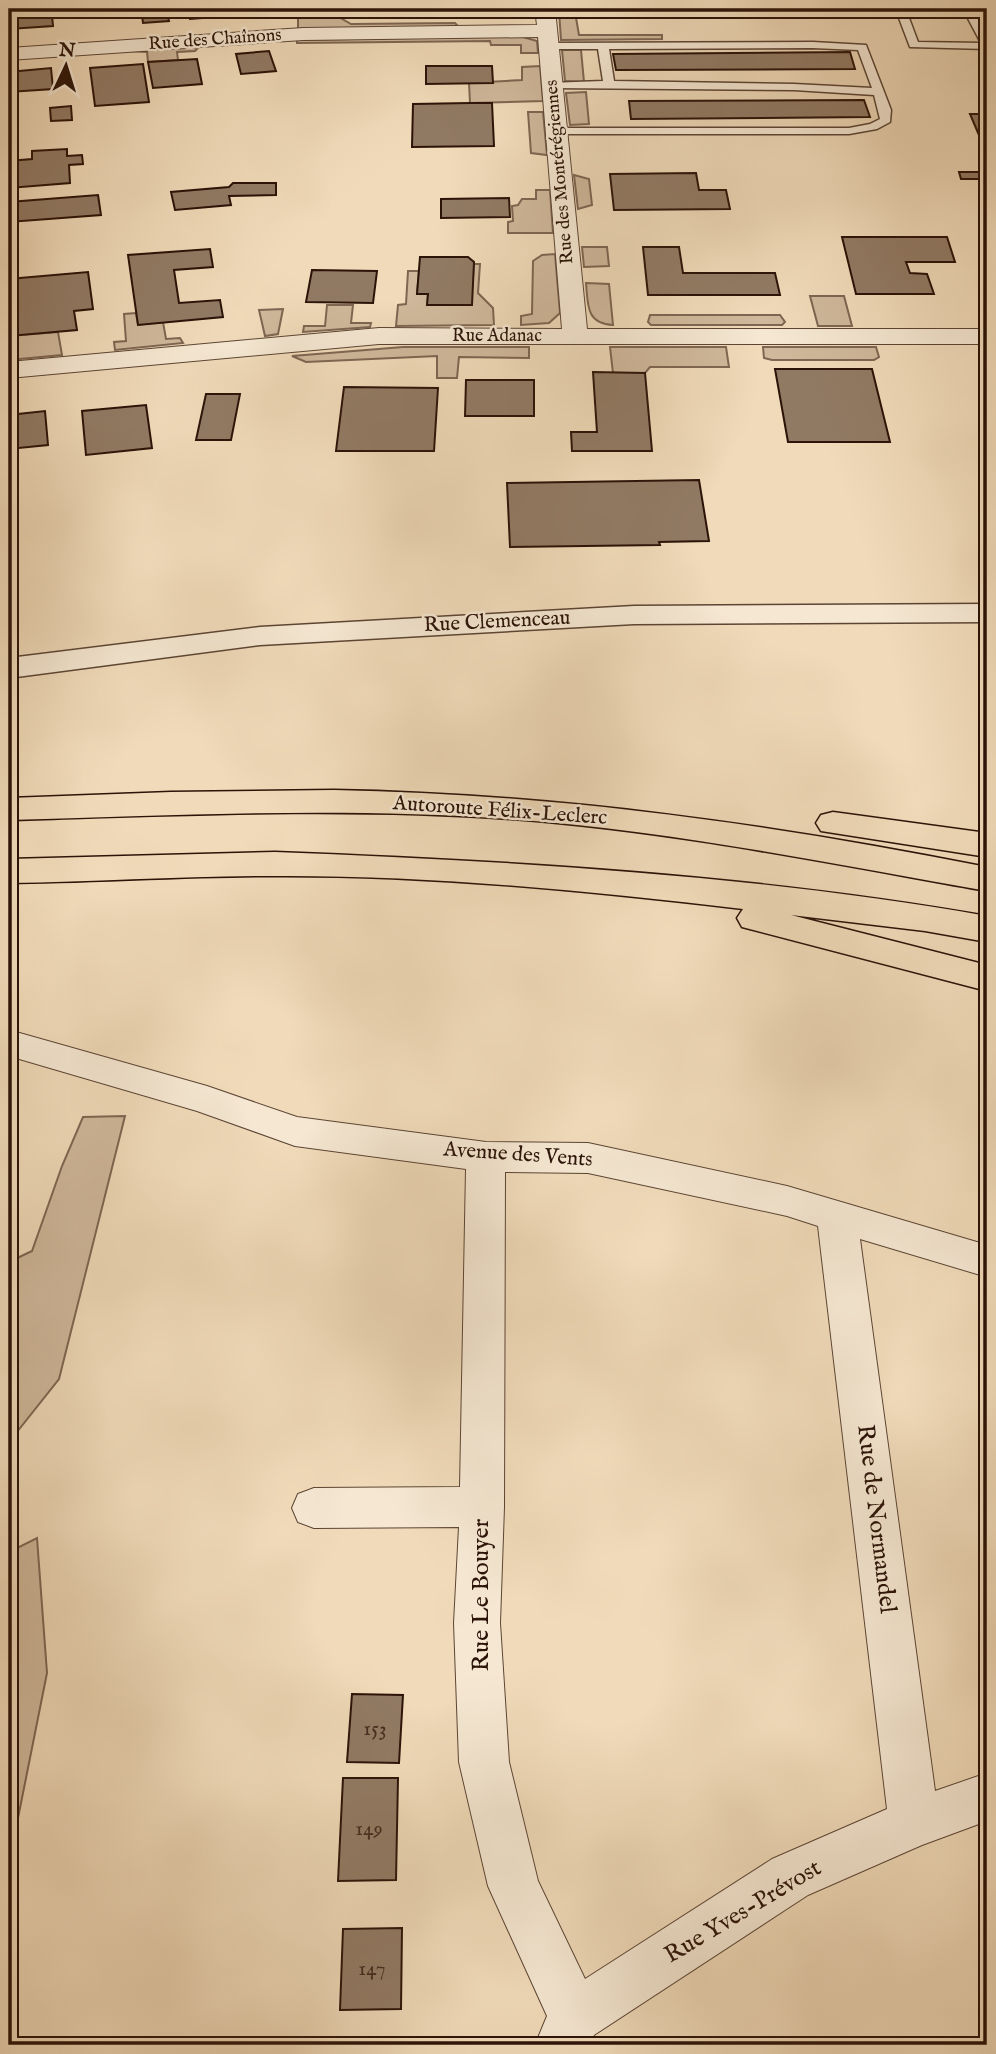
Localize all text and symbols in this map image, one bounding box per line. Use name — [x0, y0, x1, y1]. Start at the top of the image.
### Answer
street label: Rue des Chaînons — [148, 24, 282, 56]
north arrow — [32, 32, 102, 102]
text: N — [57, 38, 77, 64]
street label: Rue des Montérégiennes — [540, 79, 580, 265]
street label: Rue Adanac — [452, 325, 542, 348]
street label: Rue Clemenceau — [423, 605, 571, 639]
street label: Autoroute Félix-Leclerc — [391, 790, 608, 832]
street label: Avenue des Vents — [441, 1136, 594, 1174]
street label: Rue de Normandel — [849, 1423, 903, 1615]
street label: Rue Le Bouyer — [466, 1518, 497, 1671]
house number: 153 — [363, 1716, 387, 1743]
house number: 149 — [355, 1816, 383, 1843]
street label: Rue Yves-Prévost — [659, 1853, 827, 1971]
house number: 147 — [358, 1956, 386, 1983]

